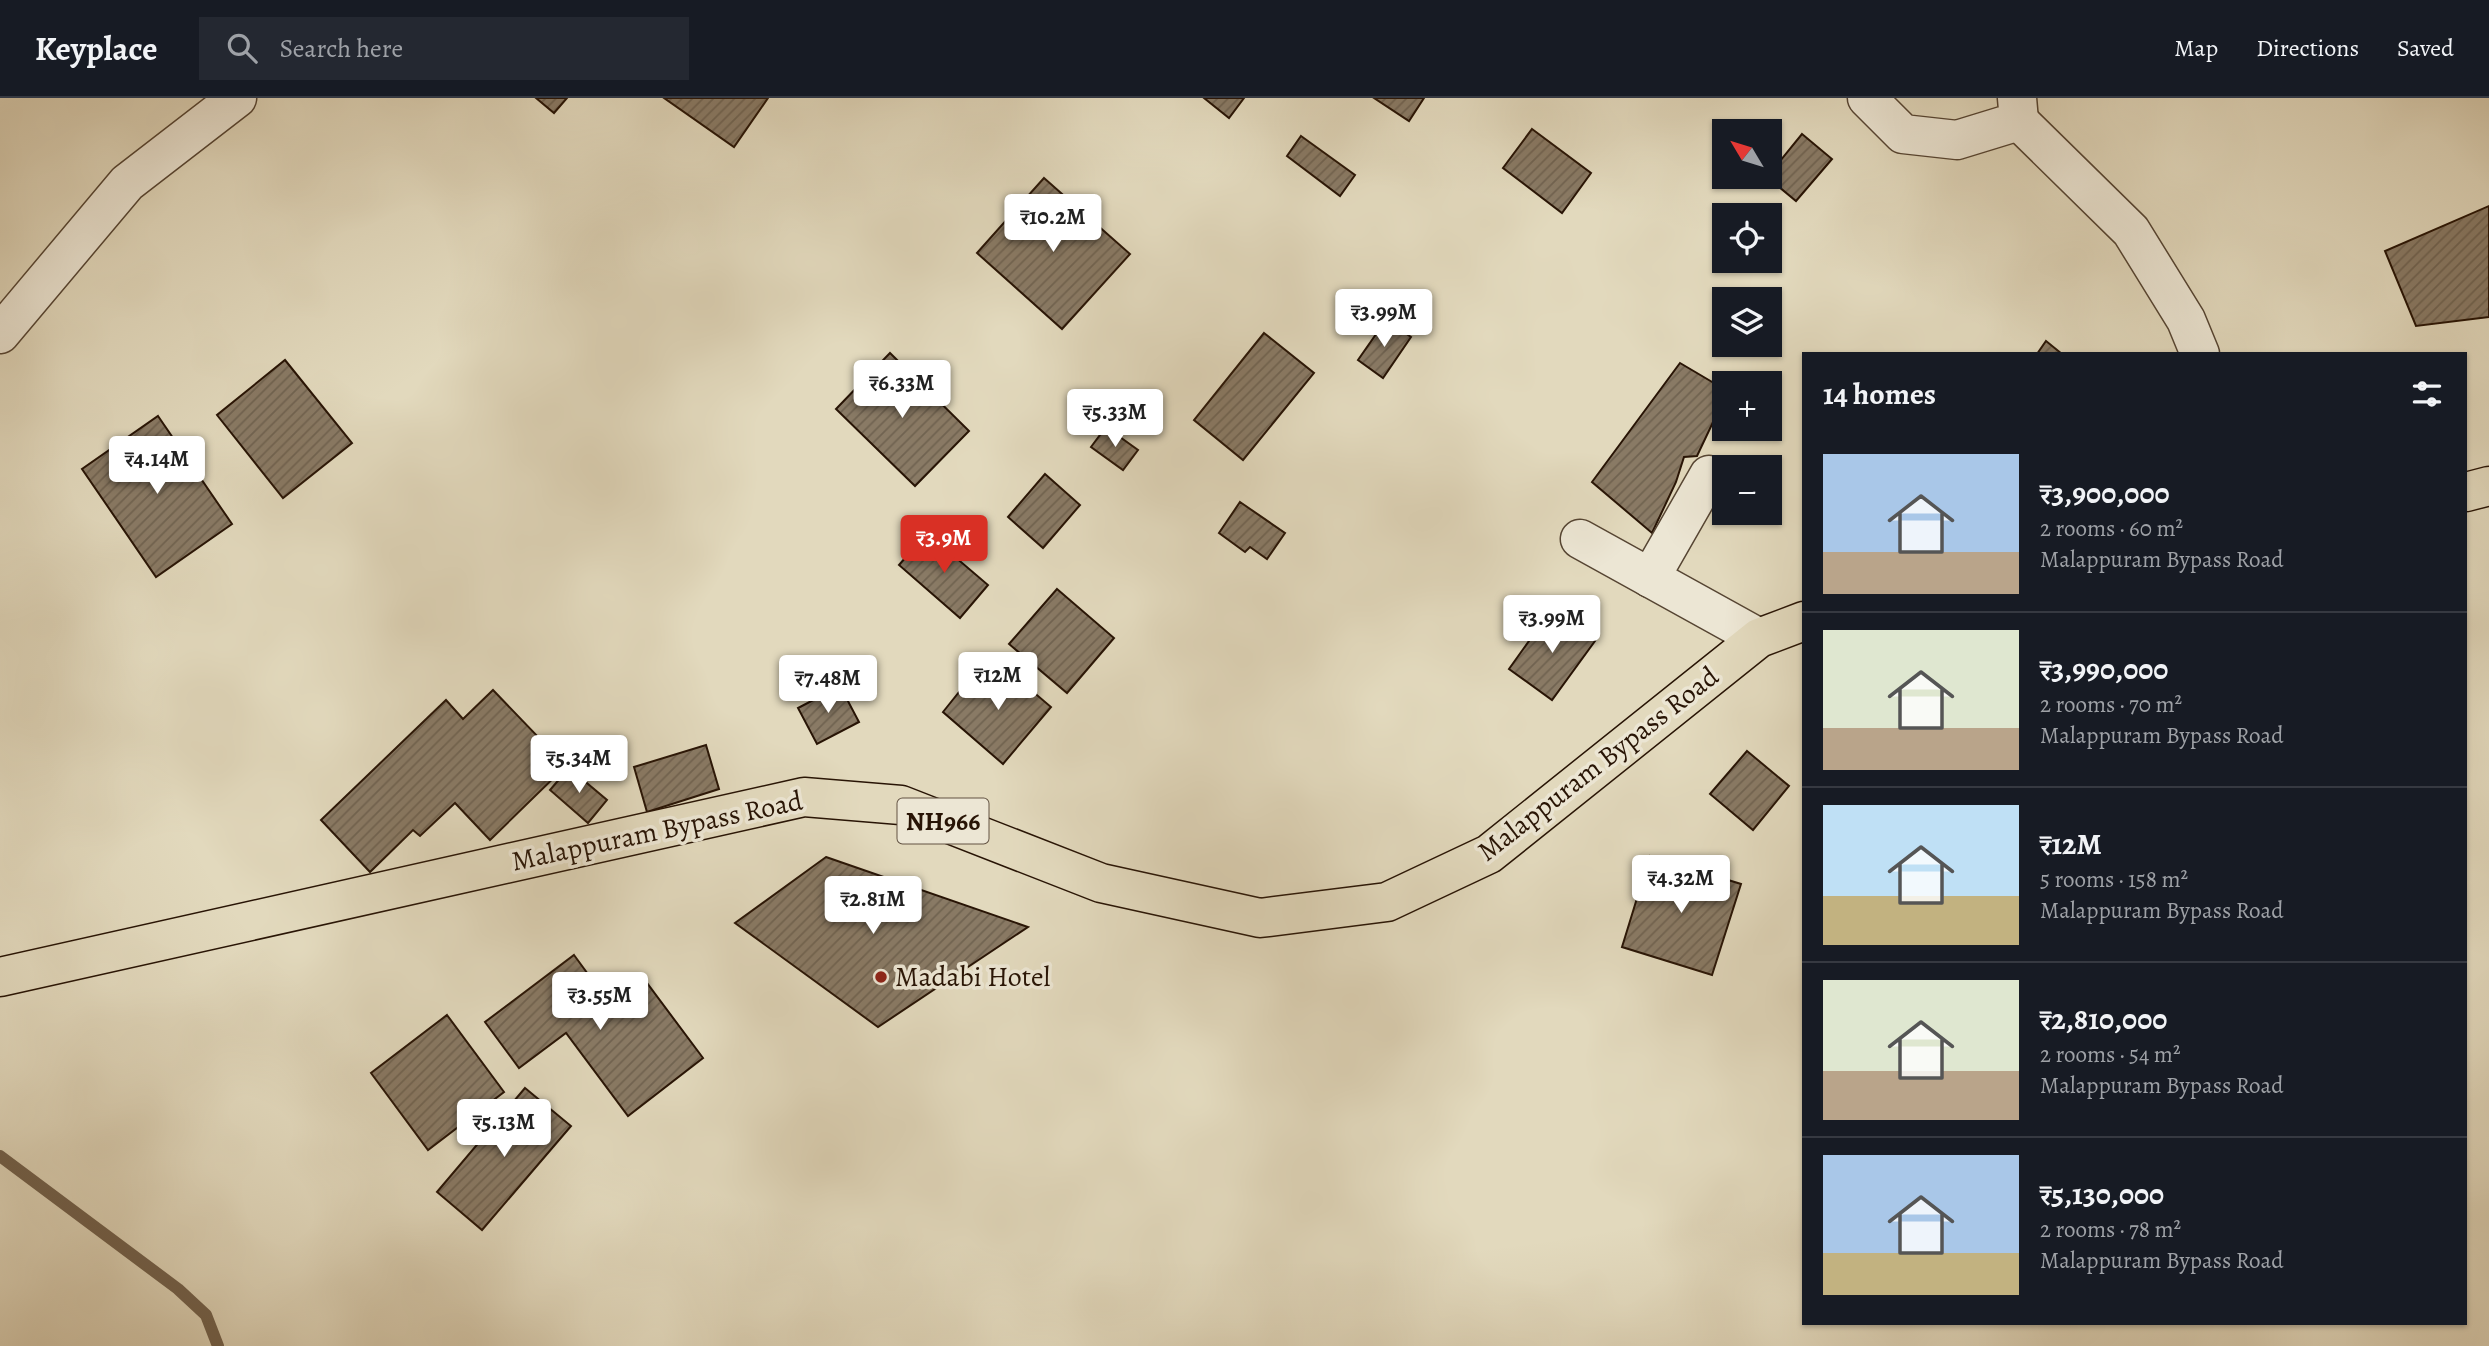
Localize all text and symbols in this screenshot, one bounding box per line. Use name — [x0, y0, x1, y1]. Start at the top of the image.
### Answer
search box — [199, 17, 689, 80]
text: Keyplace — [35, 26, 157, 71]
icon: search — [223, 29, 261, 67]
text: Search here — [279, 31, 403, 66]
text: Map — [2174, 32, 2218, 64]
text: Directions — [2256, 32, 2359, 64]
text: Saved — [2397, 32, 2454, 64]
north arrow — [1712, 119, 1782, 189]
map controls — [1712, 119, 1782, 525]
pin: ₹10.2M — [996, 194, 1110, 254]
text: ₹10.2M — [1020, 201, 1086, 232]
button: locate — [1712, 203, 1782, 273]
button: layers — [1712, 287, 1782, 357]
pin: ₹3.99M — [1327, 289, 1441, 349]
text: ₹3.99M — [1351, 296, 1417, 327]
pin: ₹6.33M — [845, 360, 959, 420]
text: ₹6.33M — [870, 367, 934, 398]
button: + — [1712, 371, 1782, 441]
text: 14 homes — [1823, 374, 1936, 414]
icon: filters — [2408, 375, 2446, 413]
pin: ₹5.33M — [1058, 390, 1172, 449]
text: ₹5.33M — [1083, 396, 1147, 427]
pin: ₹4.14M — [100, 436, 214, 496]
text: ₹4.14M — [125, 443, 189, 474]
button: − — [1712, 455, 1782, 525]
text: ₹3,900,000 — [2040, 473, 2170, 513]
icon: home — [1879, 482, 1963, 566]
text: 2 rooms · 60 m² — [2040, 513, 2183, 544]
pin: ₹3.9M — [895, 516, 993, 575]
text: ₹3.9M — [917, 522, 971, 553]
text: Malappuram Bypass Road — [2040, 544, 2284, 575]
pin: ₹3.99M — [1495, 596, 1609, 655]
text: ₹3.99M — [1519, 602, 1585, 633]
text: ₹3,990,000 — [2040, 649, 2168, 689]
pin: ₹12M — [957, 652, 1039, 712]
pin: ₹7.48M — [771, 656, 885, 715]
street label: Malappuram Bypass Road — [1469, 657, 1727, 870]
icon: home — [1879, 658, 1963, 742]
text: ₹12M — [974, 659, 1022, 690]
text: ₹7.48M — [795, 662, 861, 693]
text: 2 rooms · 70 m² — [2040, 689, 2182, 720]
text: Malappuram Bypass Road — [2040, 720, 2284, 751]
pin: ₹5.34M — [522, 736, 636, 795]
text: ₹5.34M — [547, 742, 611, 773]
street label: Malappuram Bypass Road — [508, 781, 807, 880]
road number: NH966 — [898, 799, 988, 844]
text: ₹12M — [2040, 824, 2102, 864]
icon: home — [1879, 833, 1963, 917]
pin: ₹4.32M — [1624, 856, 1738, 915]
text: ₹4.32M — [1648, 862, 1714, 893]
text: 5 rooms · 158 m² — [2040, 864, 2188, 895]
pin: ₹2.81M — [816, 876, 930, 936]
text: ₹2.81M — [841, 883, 905, 914]
text: Malappuram Bypass Road — [2040, 895, 2284, 926]
place label: Madabi Hotel — [895, 958, 1051, 996]
marker: Madabi Hotel — [873, 969, 889, 985]
pin: ₹3.55M — [543, 972, 657, 1032]
text: ₹3.55M — [568, 979, 632, 1010]
text: ₹2,810,000 — [2040, 999, 2167, 1039]
icon: home — [1879, 1008, 1963, 1092]
text: 2 rooms · 54 m² — [2040, 1039, 2181, 1070]
text: Malappuram Bypass Road — [2040, 1070, 2284, 1101]
pin: ₹5.13M — [447, 1100, 561, 1159]
text: ₹5.13M — [473, 1106, 535, 1137]
text: ₹5,130,000 — [2040, 1174, 2164, 1214]
icon: home — [1879, 1183, 1963, 1267]
text: 2 rooms · 78 m² — [2040, 1214, 2181, 1245]
text: Malappuram Bypass Road — [2040, 1245, 2284, 1276]

